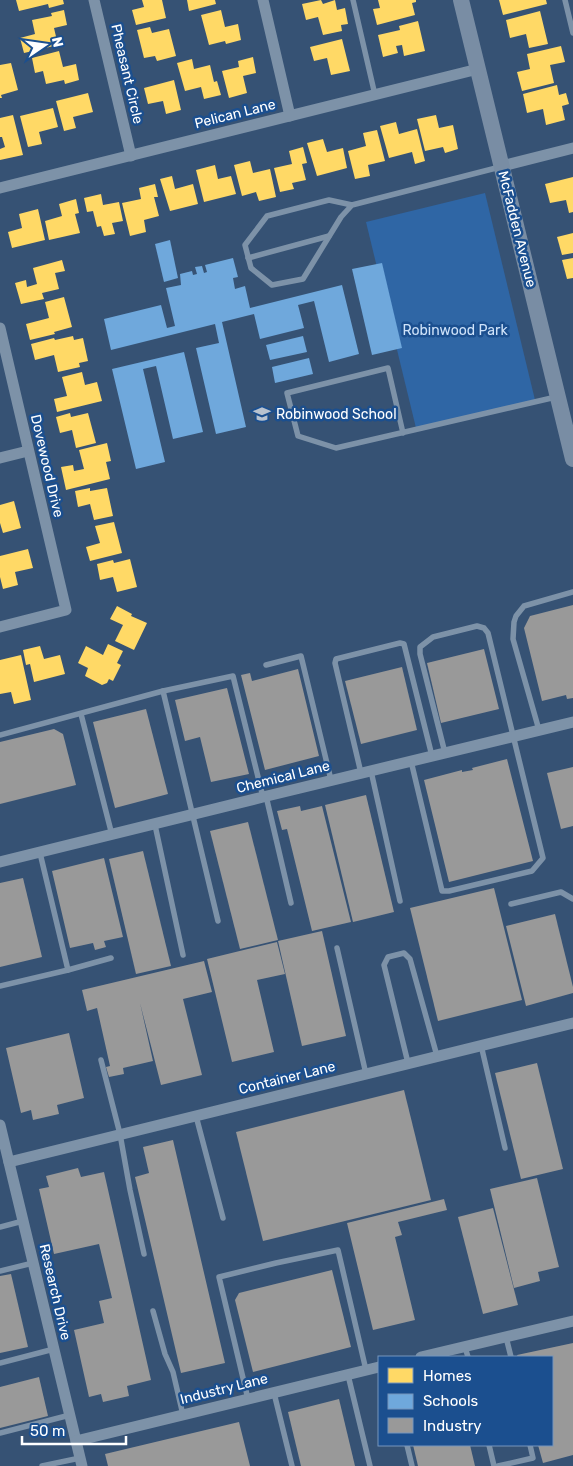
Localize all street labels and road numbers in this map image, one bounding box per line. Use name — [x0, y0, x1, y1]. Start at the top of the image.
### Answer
street label: Pheasant Circle — [107, 22, 147, 126]
street label: Pelican Lane — [193, 96, 277, 132]
street label: McFadden Avenue — [494, 169, 540, 289]
street label: Dovewood Drive — [27, 413, 67, 519]
street label: Chemical Lane — [234, 757, 332, 797]
street label: Container Lane — [237, 1058, 337, 1098]
street label: Research Drive — [36, 1242, 74, 1342]
street label: Industry Lane — [178, 1370, 270, 1408]

